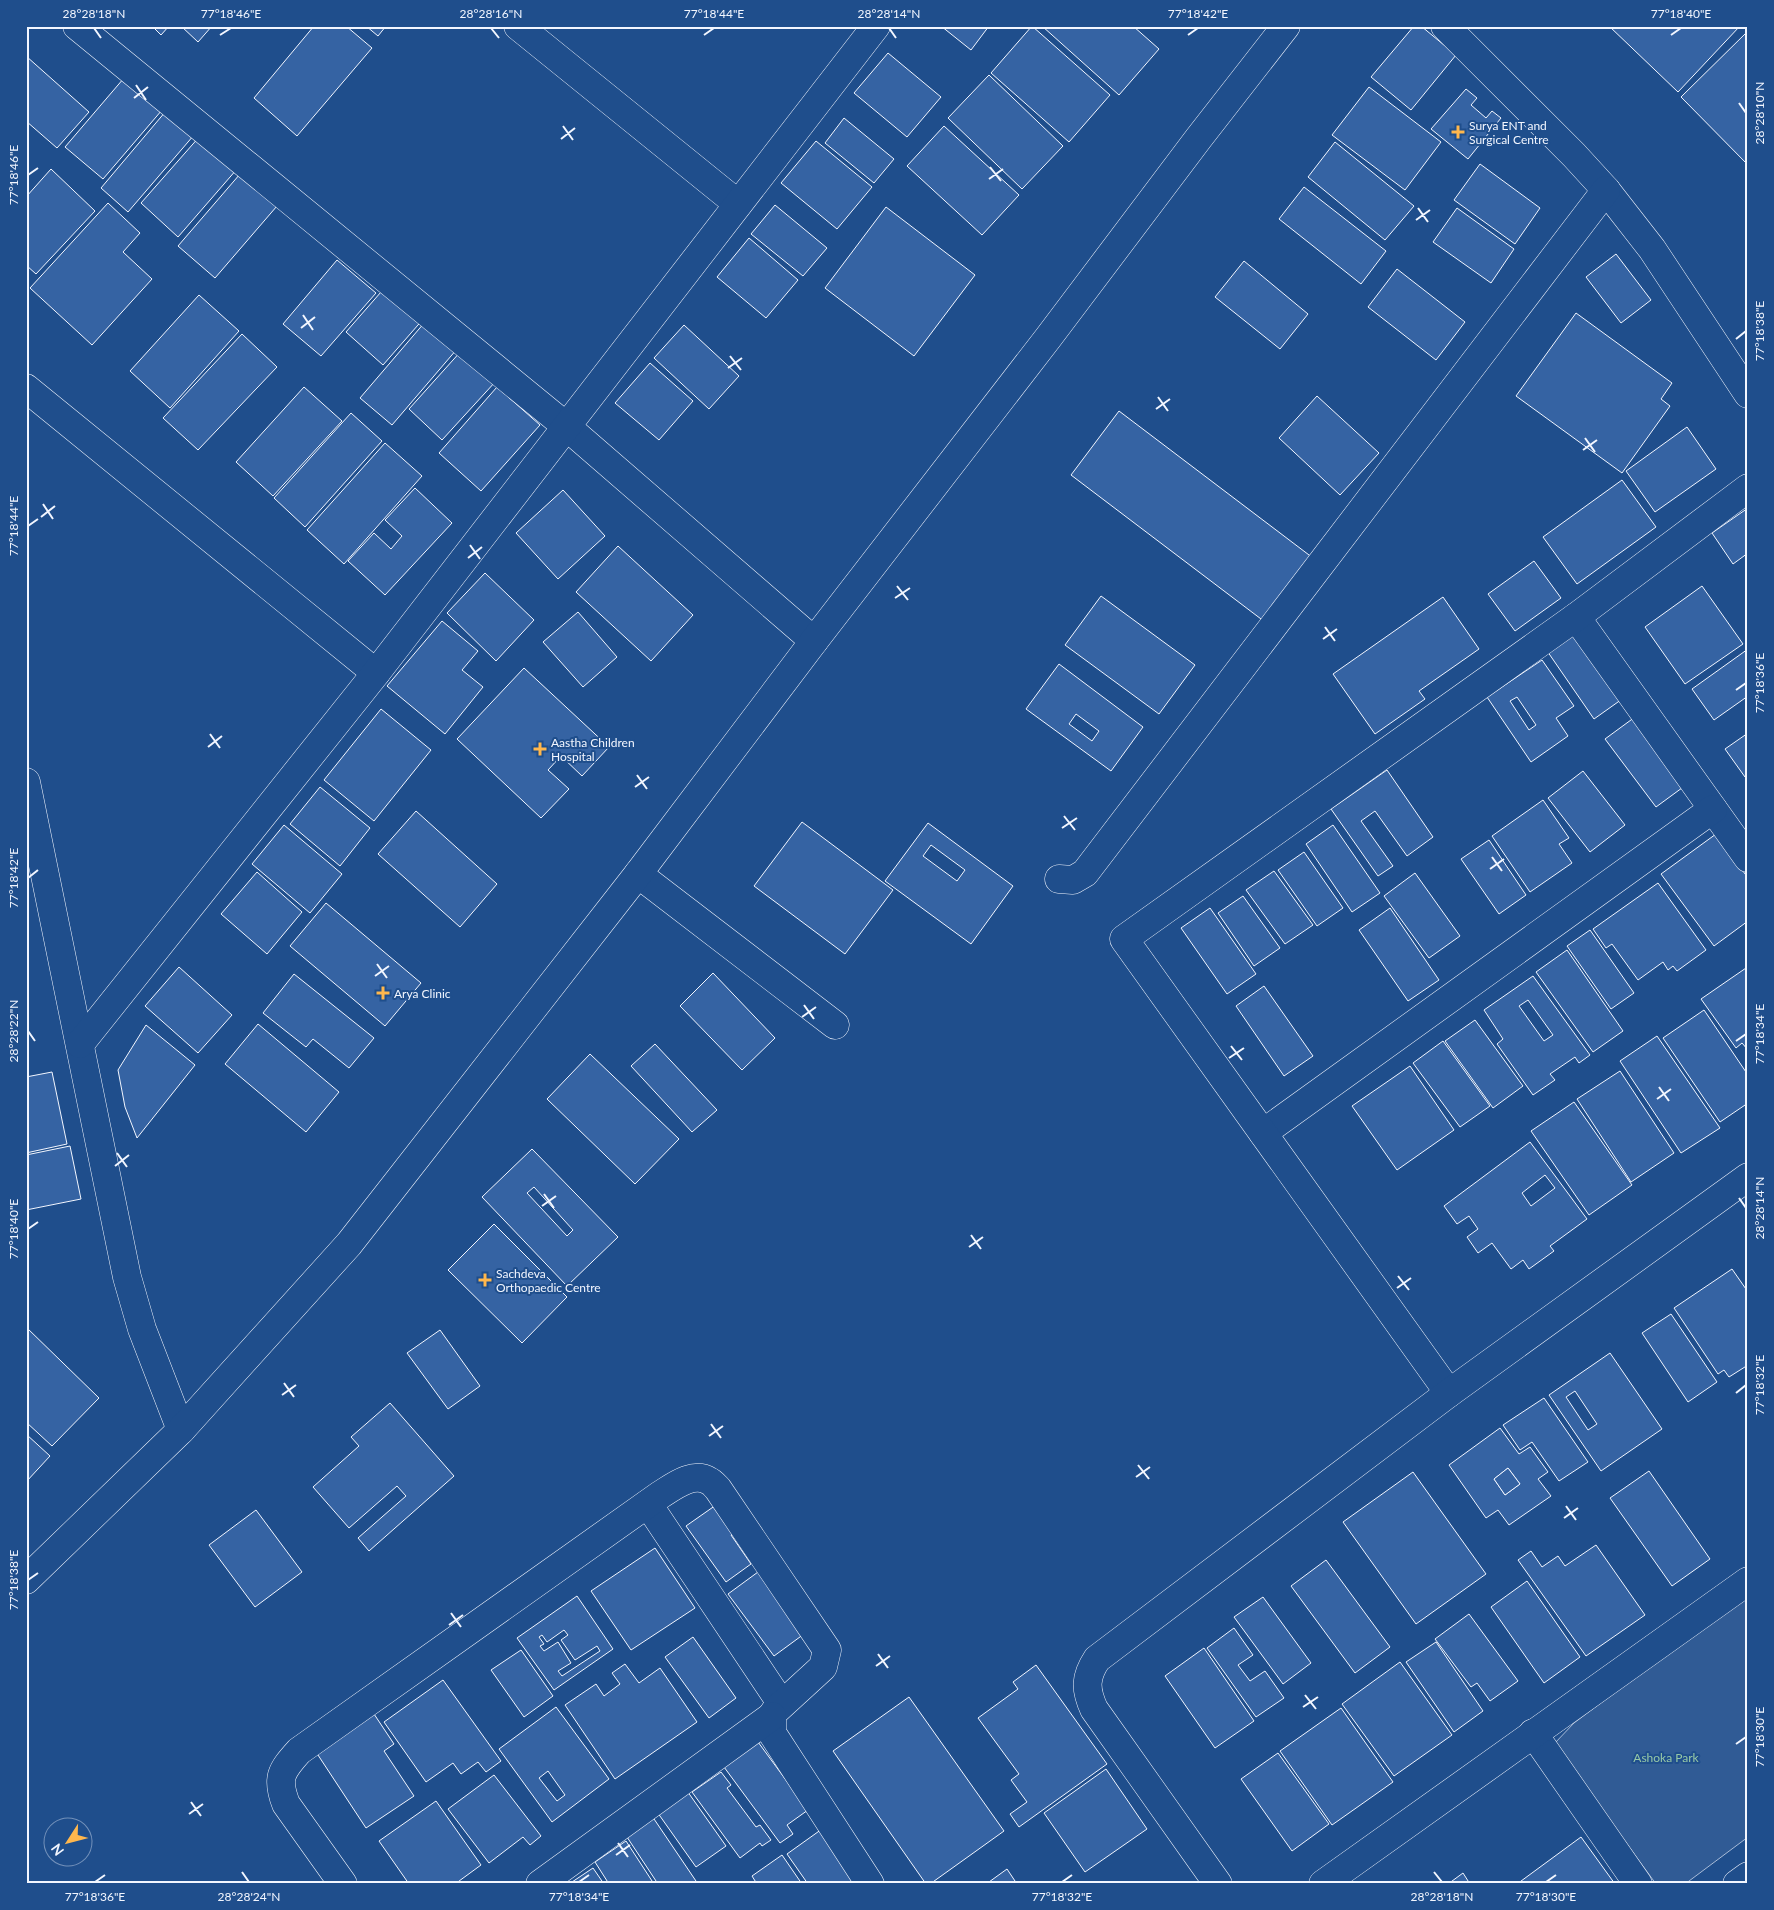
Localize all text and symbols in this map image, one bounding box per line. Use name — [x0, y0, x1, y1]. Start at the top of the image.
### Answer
text: 28°28'18"N — [63, 6, 125, 21]
text: 77°18'46"E — [201, 6, 261, 21]
text: 28°28'16"N — [460, 6, 522, 21]
text: 77°18'44"E — [684, 6, 744, 21]
text: 28°28'14"N — [858, 6, 920, 21]
text: 77°18'42"E — [1168, 6, 1228, 21]
text: 77°18'40"E — [1651, 6, 1711, 21]
text: 28°28'10"N — [1752, 82, 1767, 144]
place label: Surya ENT and Surgical Centre — [1469, 118, 1549, 147]
marker: Surya ENT and Surgical Centre — [1451, 125, 1465, 139]
text: 77°18'46"E — [6, 145, 21, 205]
text: 77°18'38"E — [1752, 301, 1767, 361]
text: 77°18'44"E — [6, 496, 21, 556]
text: 77°18'36"E — [1752, 653, 1767, 713]
place label: Aastha Children Hospital — [551, 735, 635, 764]
marker: Aastha Children Hospital — [533, 742, 547, 756]
text: 77°18'42"E — [6, 848, 21, 908]
marker: Arya Clinic — [376, 986, 390, 1000]
place label: Arya Clinic — [394, 986, 451, 1001]
text: 28°28'22"N — [6, 1000, 21, 1062]
text: 77°18'34"E — [1752, 1004, 1767, 1064]
text: 28°28'14"N — [1752, 1177, 1767, 1239]
text: 77°18'40"E — [6, 1199, 21, 1259]
place label: Sachdeva Orthopaedic Centre — [496, 1266, 601, 1295]
marker: Sachdeva Orthopaedic Centre — [478, 1273, 492, 1287]
text: 77°18'32"E — [1752, 1355, 1767, 1415]
text: 77°18'38"E — [6, 1550, 21, 1610]
text: 77°18'30"E — [1752, 1707, 1767, 1767]
park label: Ashoka Park — [1633, 1750, 1700, 1765]
north arrow — [42, 1818, 92, 1868]
text: N — [47, 1841, 67, 1859]
text: 77°18'36"E — [65, 1889, 125, 1904]
text: 28°28'24"N — [218, 1889, 280, 1904]
text: 77°18'34"E — [549, 1889, 609, 1904]
text: 77°18'32"E — [1032, 1889, 1092, 1904]
text: 28°28'18"N — [1411, 1889, 1473, 1904]
text: 77°18'30"E — [1516, 1889, 1576, 1904]

